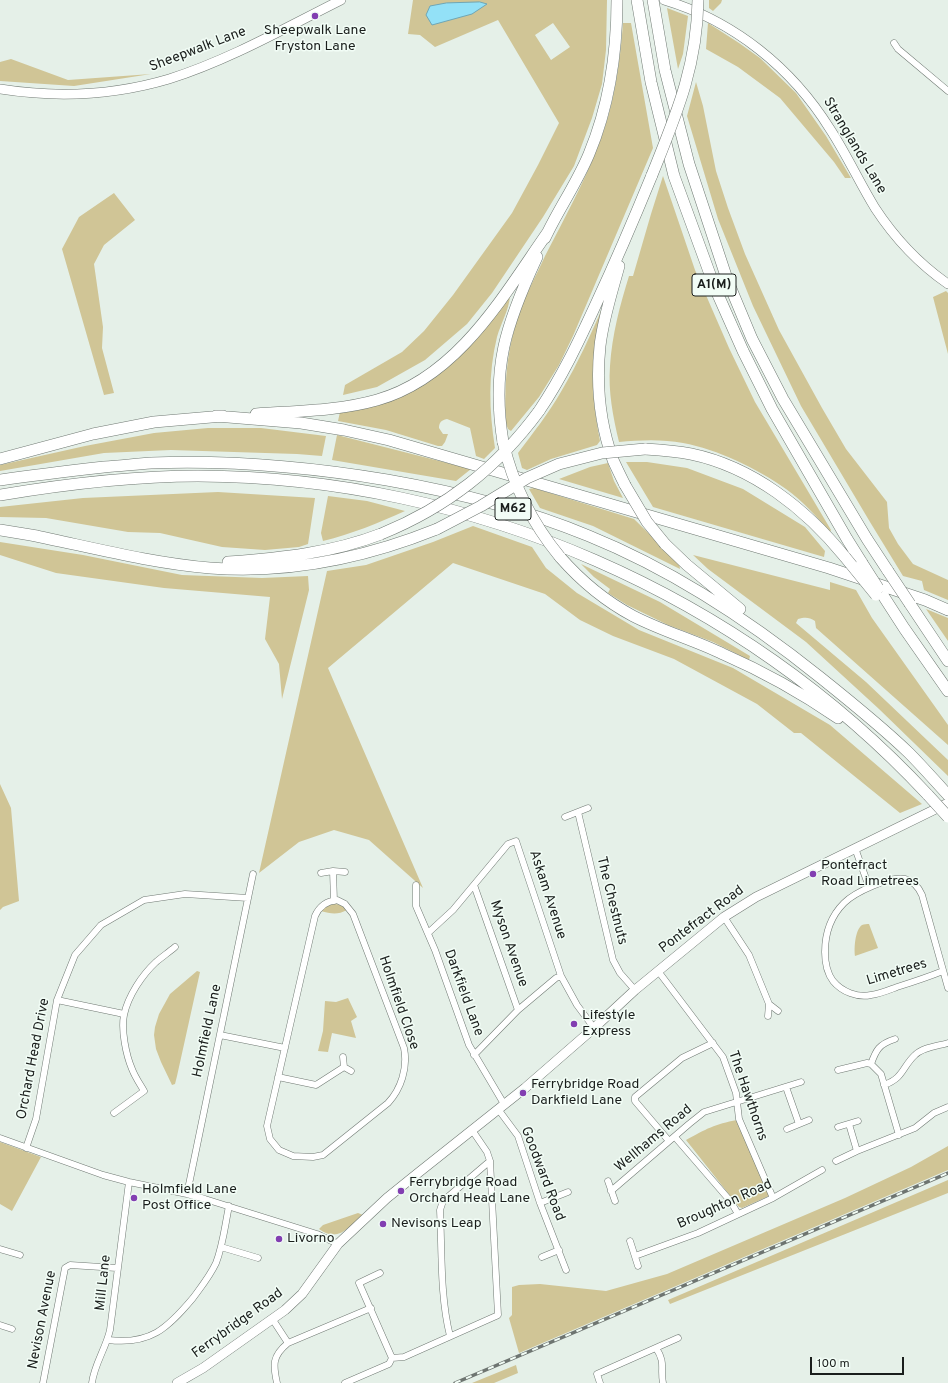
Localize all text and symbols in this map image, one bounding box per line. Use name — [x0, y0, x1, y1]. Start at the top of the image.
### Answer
marker: Sheepwalk Lane Fryston Lane — [310, 11, 320, 21]
place label: Sheepwalk Lane Fryston Lane — [264, 23, 366, 56]
street label: Sheepwalk Lane — [147, 24, 249, 76]
street label: Stranglands Lane — [819, 95, 889, 197]
road number: A1(M) — [692, 274, 736, 296]
road number: M62 — [495, 498, 531, 520]
street label: Askam Avenue — [525, 848, 569, 942]
street label: The Chestnuts — [592, 855, 630, 947]
place label: Pontefract Road Limetrees — [821, 858, 919, 890]
marker: Pontefract Road Limetrees — [808, 869, 818, 879]
street label: Pontefract Road — [656, 883, 748, 957]
street label: Myson Avenue — [485, 898, 531, 990]
street label: Darkfield Lane — [440, 947, 486, 1039]
street label: Holmfield Close — [374, 954, 422, 1052]
street label: Limetrees — [865, 956, 929, 990]
street label: Holmfield Lane — [190, 983, 226, 1079]
street label: Orchard Head Drive — [14, 997, 54, 1121]
place label: Lifestyle Express — [582, 1008, 635, 1040]
marker: Lifestyle Express — [569, 1019, 579, 1029]
street label: The Hawthorns — [724, 1049, 770, 1143]
place label: Ferrybridge Road Darkfield Lane — [531, 1077, 639, 1110]
marker: Ferrybridge Road Darkfield Lane — [518, 1088, 528, 1098]
street label: Wellhams Road — [612, 1102, 696, 1176]
street label: Goodward Road — [516, 1124, 568, 1224]
place label: Ferrybridge Road Orchard Head Lane — [409, 1175, 530, 1208]
street label: Broughton Road — [675, 1177, 775, 1233]
place label: Holmfield Lane Post Office — [142, 1182, 237, 1214]
marker: Ferrybridge Road Orchard Head Lane — [396, 1186, 406, 1196]
marker: Holmfield Lane Post Office — [129, 1193, 139, 1203]
place label: Nevisons Leap — [391, 1216, 482, 1232]
marker: Nevisons Leap — [378, 1219, 388, 1229]
place label: Livorno — [287, 1231, 335, 1247]
marker: Livorno — [274, 1234, 284, 1244]
street label: Mill Lane — [93, 1254, 115, 1312]
street label: Nevison Avenue — [25, 1269, 61, 1371]
street label: Ferrybridge Road — [189, 1285, 287, 1363]
scale bar — [812, 1349, 906, 1375]
text: 100 m — [817, 1356, 850, 1372]

